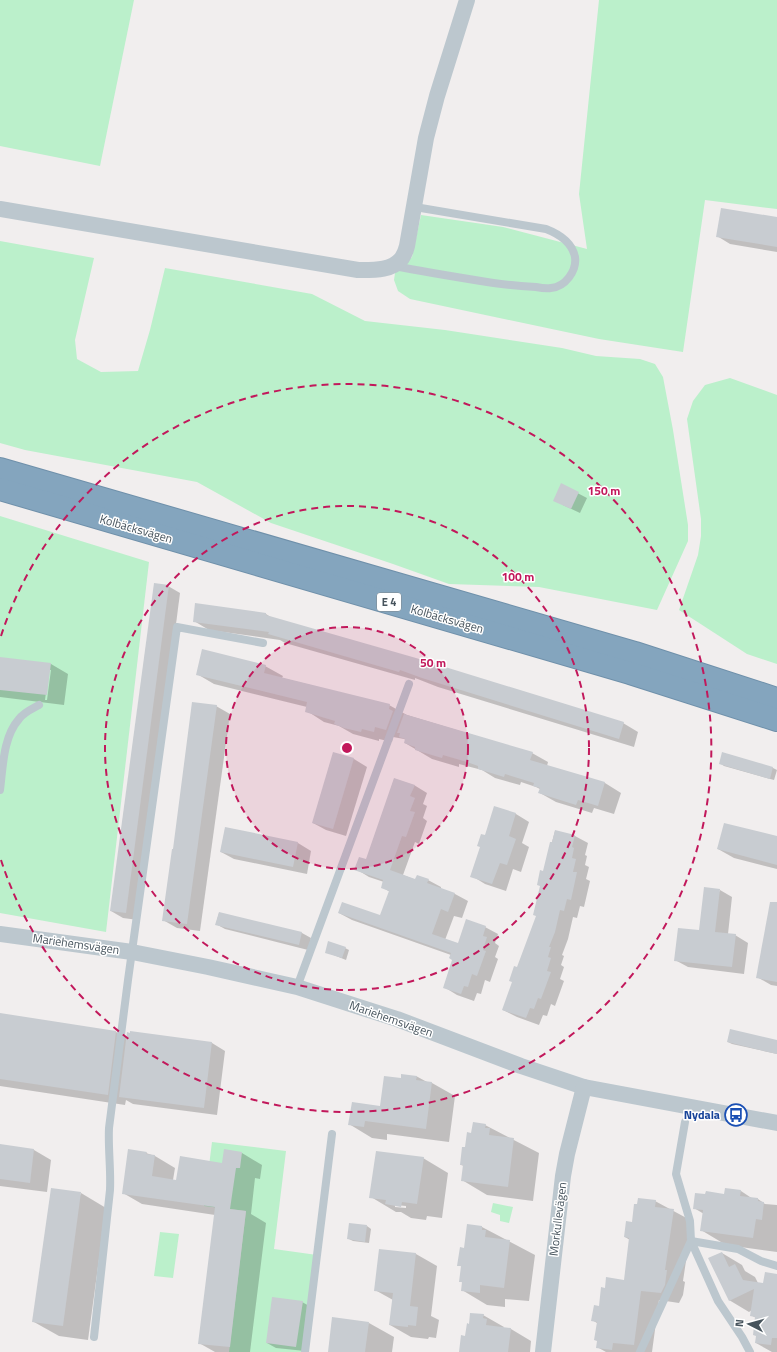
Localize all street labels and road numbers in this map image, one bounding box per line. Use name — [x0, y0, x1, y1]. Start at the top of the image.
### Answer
street label: Kolbäcksvägen — [98, 509, 175, 548]
road number: E 4 — [377, 593, 401, 611]
street label: Kolbäcksvägen — [409, 599, 486, 638]
street label: Mariehemsvägen — [32, 928, 121, 959]
street label: Mariehemsvägen — [347, 995, 436, 1042]
street label: Morkullevägen — [544, 1181, 571, 1257]

